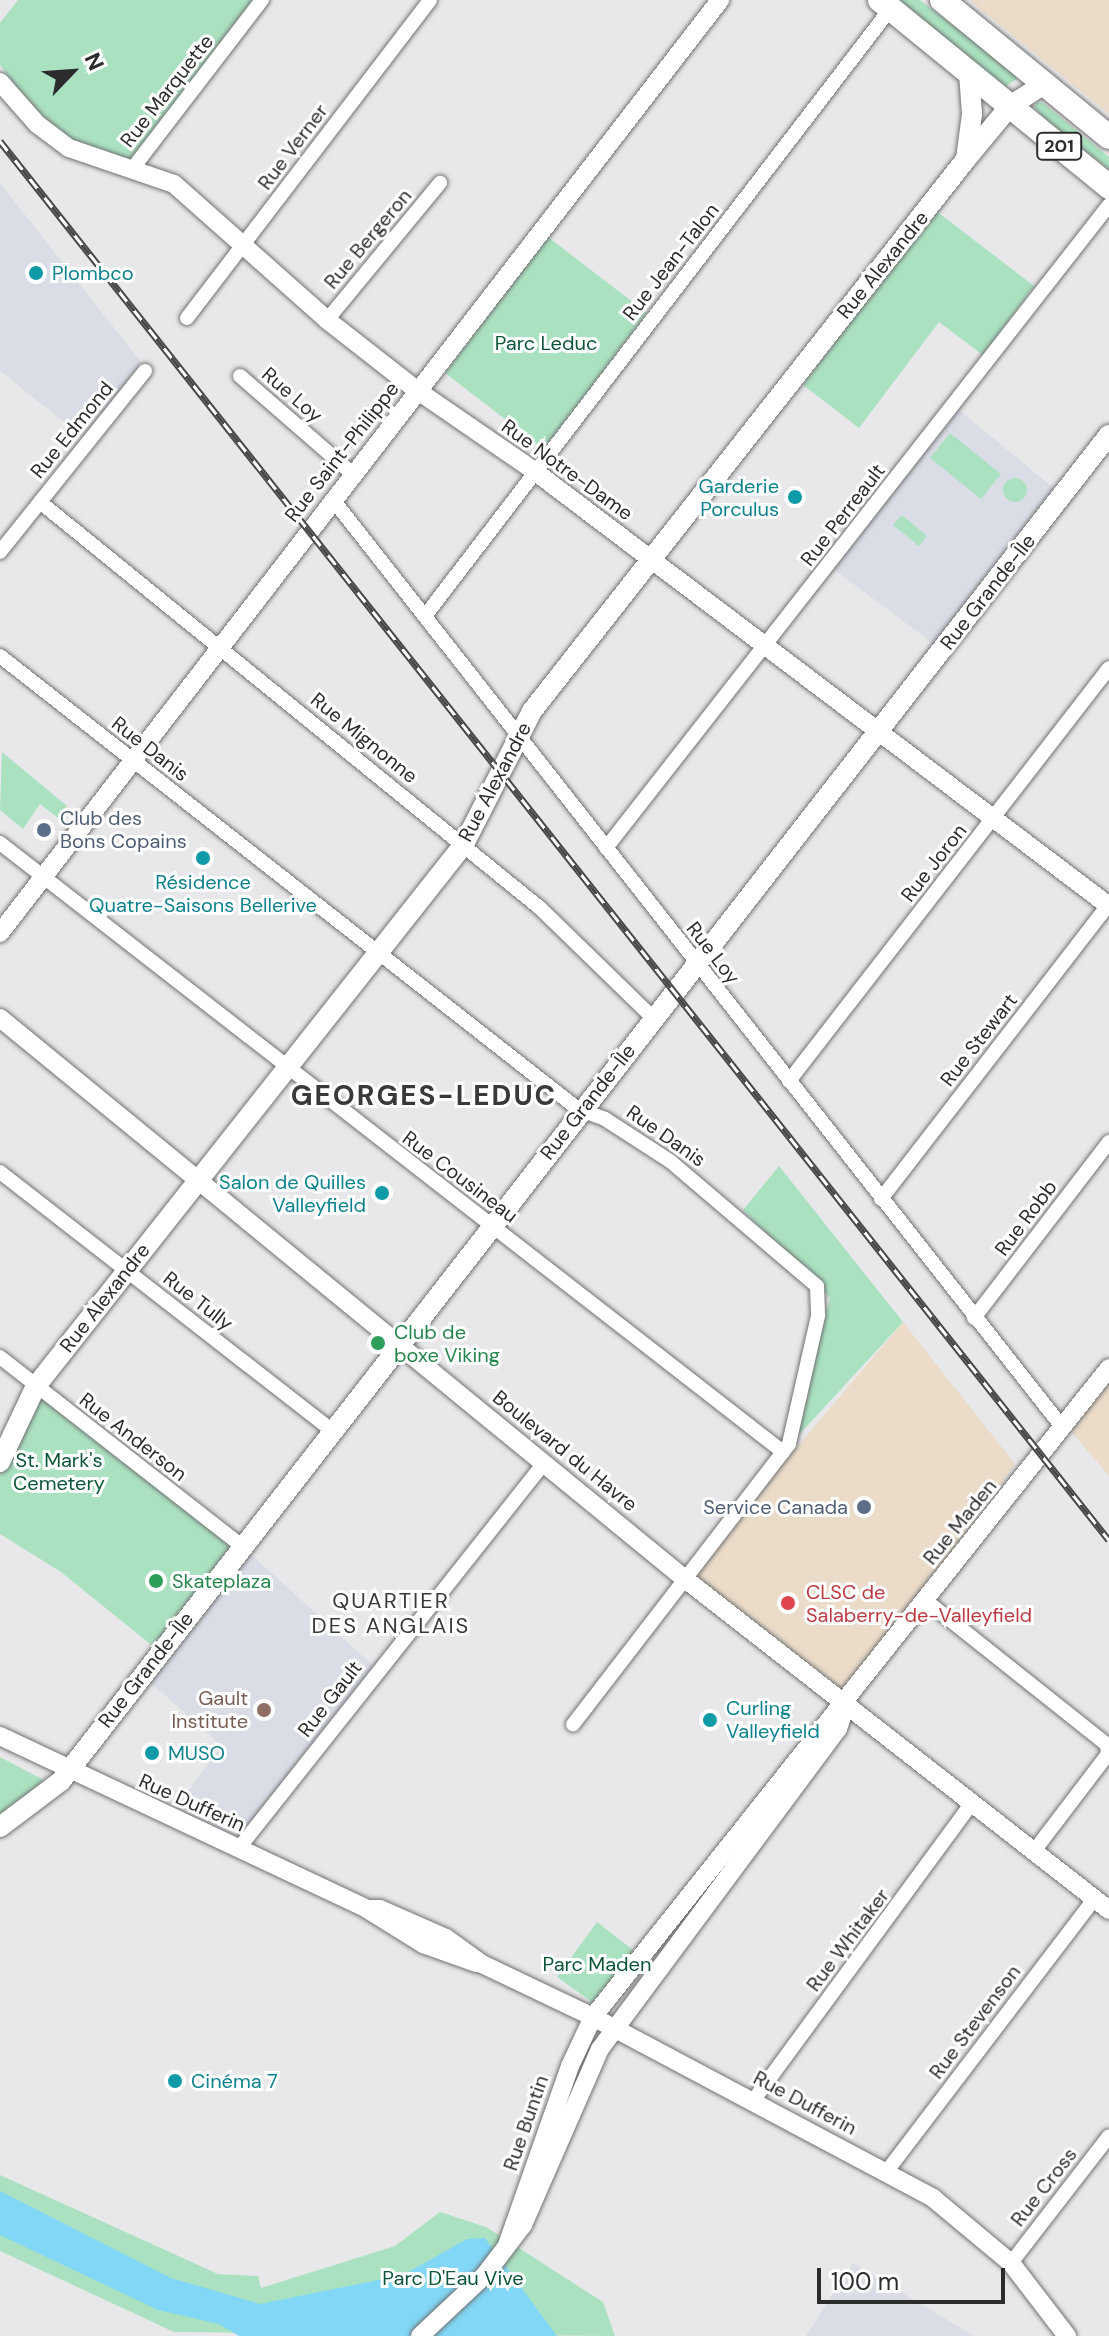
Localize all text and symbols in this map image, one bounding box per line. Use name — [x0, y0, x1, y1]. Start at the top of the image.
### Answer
street label: Rue Marquette — [116, 30, 218, 152]
north arrow — [32, 32, 112, 112]
text: N — [78, 48, 111, 75]
street label: Rue Verner — [253, 99, 333, 195]
road number: 201 — [1035, 132, 1083, 160]
street label: Rue Bergeron — [319, 184, 417, 294]
street label: Rue Jean-Talon — [618, 199, 724, 325]
street label: Rue Alexandre — [832, 206, 934, 324]
place label: Plombco — [52, 261, 134, 285]
marker: Plombco — [27, 264, 45, 282]
park label: Parc Leduc — [495, 331, 597, 355]
street label: Rue Loy — [257, 362, 327, 428]
street label: Rue Edmond — [26, 377, 118, 483]
street label: Rue Saint-Philippe — [280, 377, 404, 527]
street label: Rue Notre-Dame — [497, 414, 637, 526]
street label: Rue Perreault — [796, 459, 890, 571]
place label: Garderie Porculus — [698, 474, 779, 521]
marker: Garderie Porculus — [786, 488, 804, 506]
street label: Rue Grande-Île — [935, 529, 1041, 655]
street label: Rue Mignonne — [306, 688, 422, 788]
street label: Rue Danis — [107, 712, 193, 786]
street label: Rue Alexandre — [453, 718, 537, 846]
place label: Club des Bons Copains — [60, 806, 187, 853]
street label: Rue Joron — [896, 819, 972, 907]
marker: Club des Bons Copains — [35, 821, 53, 839]
marker: Résidence Quatre-Saisons Bellerive — [194, 849, 212, 867]
place label: Résidence Quatre-Saisons Bellerive — [89, 870, 317, 917]
street label: Rue Loy — [681, 917, 745, 989]
street label: Rue Stewart — [935, 989, 1023, 1091]
street label: Rue Grande-Île — [535, 1039, 641, 1165]
district label: GEORGES-LEDUC — [291, 1079, 557, 1113]
street label: Rue Danis — [622, 1100, 710, 1172]
street label: Rue Cousineau — [398, 1126, 522, 1228]
place label: Salon de Quilles Valleyfield — [219, 1170, 366, 1217]
street label: Rue Robb — [990, 1176, 1062, 1260]
marker: Salon de Quilles Valleyfield — [373, 1184, 391, 1202]
street label: Rue Alexandre — [55, 1239, 155, 1357]
street label: Rue Tully — [158, 1266, 238, 1336]
place label: Club de boxe Viking — [394, 1320, 500, 1367]
marker: Club de boxe Viking — [369, 1334, 387, 1352]
street label: Boulevard du Havre — [488, 1385, 642, 1517]
street label: Rue Anderson — [75, 1388, 191, 1486]
park label: St. Mark's Cemetery — [13, 1448, 105, 1495]
street label: Rue Maden — [918, 1474, 1002, 1570]
place label: Service Canada — [703, 1495, 848, 1519]
marker: Service Canada — [855, 1498, 873, 1516]
place label: Skateplaza — [172, 1569, 271, 1593]
marker: Skateplaza — [147, 1572, 165, 1590]
place label: CLSC de Salaberry-de-Valleyfield — [806, 1580, 1032, 1627]
district label: QUARTIER DES ANGLAIS — [312, 1587, 470, 1638]
marker: CLSC de Salaberry-de-Valleyfield — [777, 1592, 799, 1614]
street label: Rue Grande-Île — [93, 1607, 199, 1733]
street label: Rue Gault — [293, 1656, 367, 1742]
place label: Gault Institute — [171, 1686, 248, 1733]
place label: Curling Valleyfield — [726, 1696, 820, 1743]
marker: Gault Institute — [255, 1701, 273, 1719]
marker: Curling Valleyfield — [701, 1711, 719, 1729]
place label: MUSO — [168, 1741, 225, 1765]
marker: MUSO — [143, 1744, 161, 1762]
street label: Rue Dufferin — [135, 1769, 249, 1837]
street label: Rue Whitaker — [802, 1884, 894, 1996]
park label: Parc Maden — [543, 1952, 651, 1976]
street label: Rue Stevenson — [924, 1960, 1026, 2084]
street label: Rue Dufferin — [749, 2066, 861, 2140]
place label: Cinéma 7 — [191, 2069, 278, 2093]
marker: Cinéma 7 — [166, 2072, 184, 2090]
street label: Rue Buntin — [499, 2072, 553, 2174]
street label: Rue Cross — [1006, 2143, 1082, 2231]
scale bar — [821, 2252, 1009, 2302]
park label: Parc D'Eau Vive — [382, 2266, 524, 2290]
text: 100 m — [831, 2266, 899, 2297]

